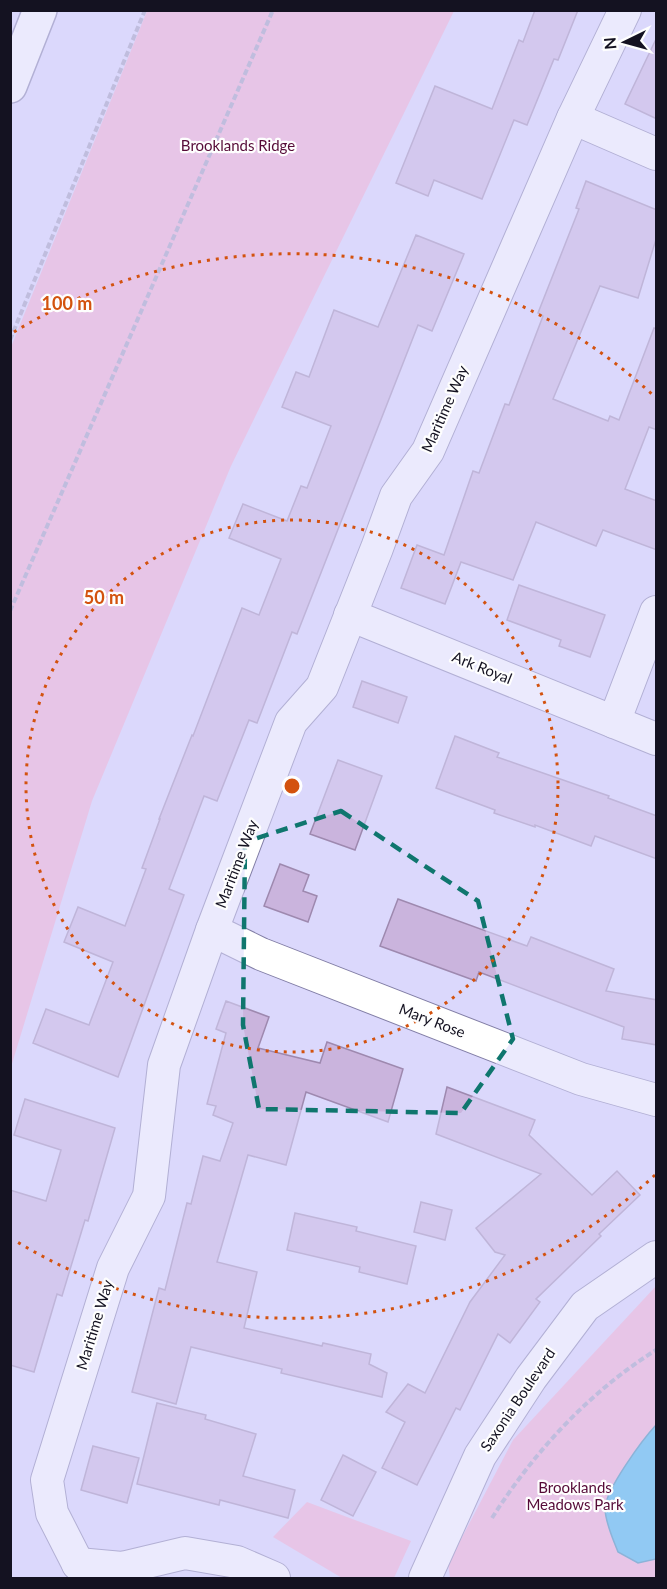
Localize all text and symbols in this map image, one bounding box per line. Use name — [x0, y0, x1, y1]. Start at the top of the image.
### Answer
north arrow — [595, 12, 655, 72]
text: N — [600, 36, 620, 50]
park label: Brooklands Ridge — [181, 136, 295, 154]
text: 100 m — [42, 292, 92, 314]
street label: Maritime Way — [417, 362, 471, 455]
text: 50 m — [84, 586, 124, 608]
street label: Ark Royal — [450, 647, 515, 687]
centre of rings — [282, 776, 302, 796]
street label: Maritime Way — [211, 817, 261, 910]
street label: Mary Rose — [397, 999, 468, 1041]
street label: Maritime Way — [72, 1277, 116, 1372]
street label: Saxonia Boulevard — [476, 1344, 558, 1455]
park label: Brooklands Meadows Park — [526, 1478, 624, 1513]

